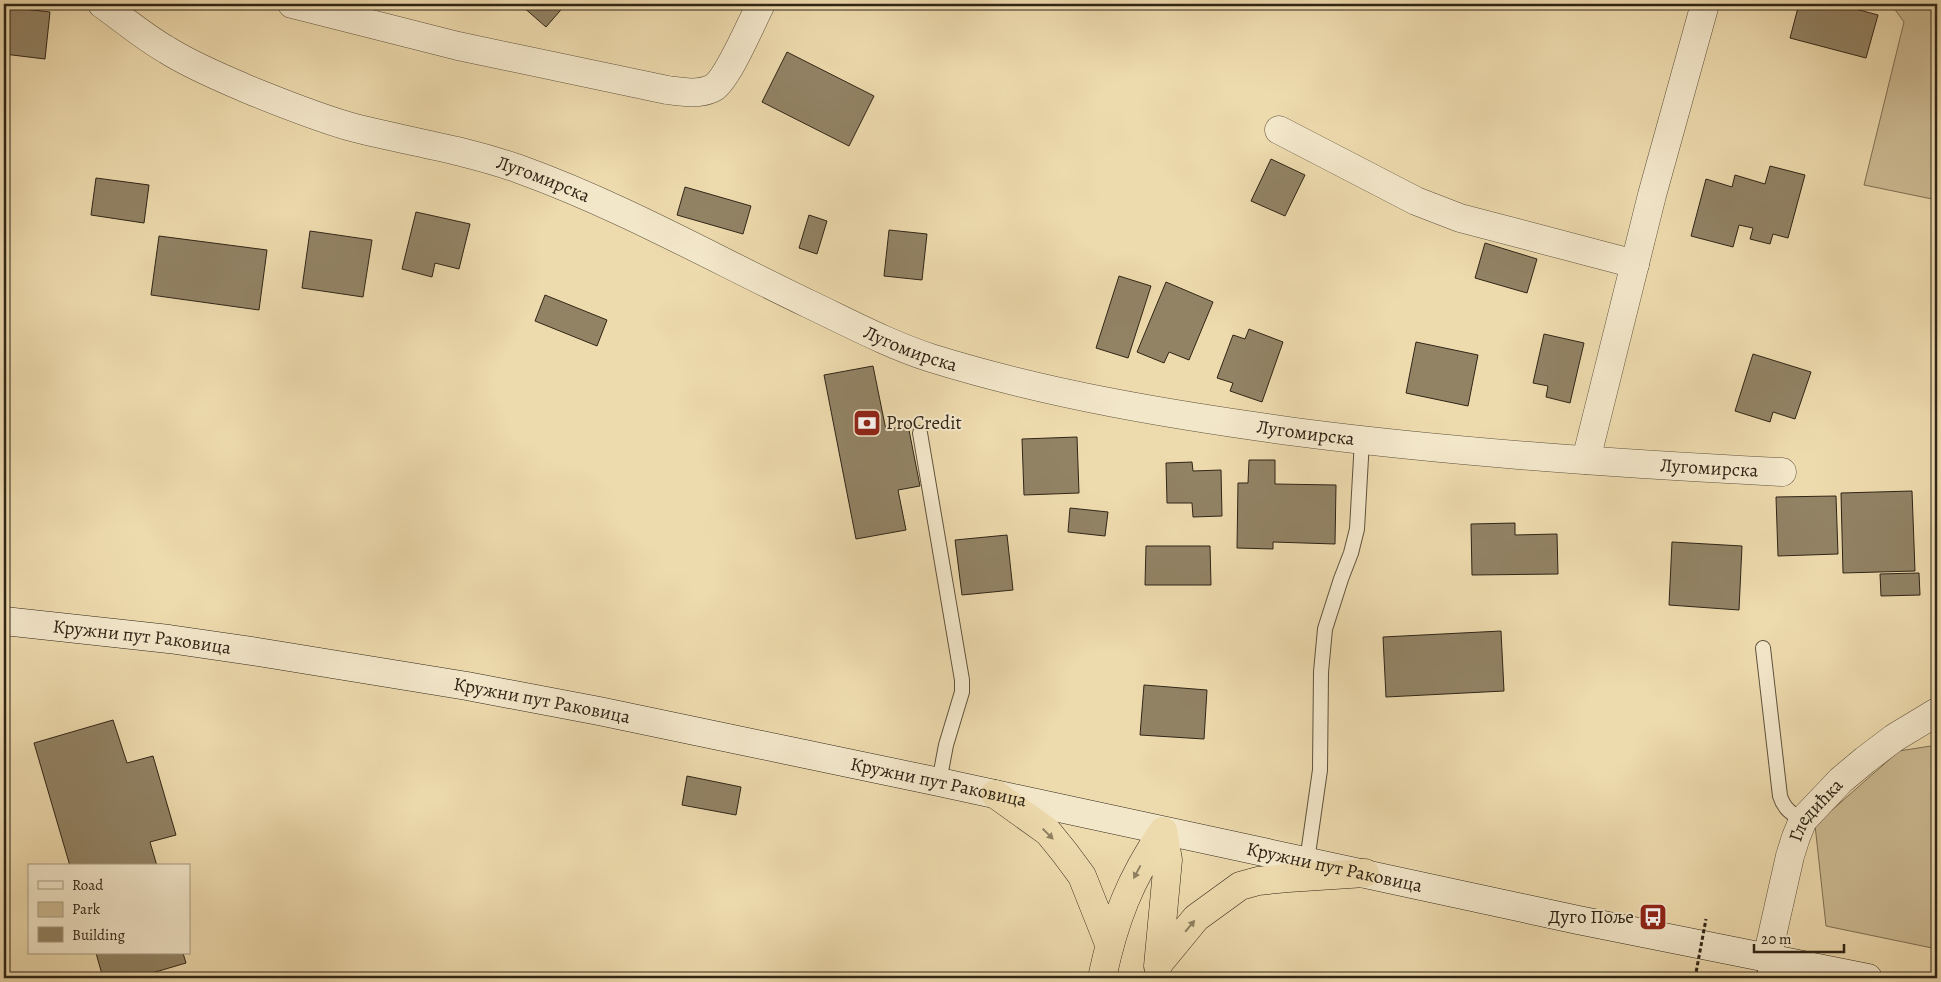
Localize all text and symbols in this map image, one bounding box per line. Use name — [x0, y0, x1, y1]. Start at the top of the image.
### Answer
street label: Лугомирска — [493, 149, 594, 209]
street label: Лугомирска — [859, 319, 961, 378]
bank icon: ProCredit — [852, 408, 882, 438]
place label: ProCredit — [886, 410, 962, 436]
street label: Лугомирска — [1255, 414, 1356, 452]
street label: Лугомирска — [1659, 452, 1759, 484]
street label: Кружни пут Раковица — [52, 613, 233, 661]
street label: Кружни пут Раковица — [452, 671, 633, 730]
street label: Кружни пут Раковица — [848, 751, 1029, 814]
street label: Гледићка — [1782, 773, 1849, 845]
one-way arrow — [1042, 828, 1054, 840]
street label: Кружни пут Раковица — [1244, 836, 1425, 899]
legend — [28, 864, 190, 954]
one-way arrow — [1133, 865, 1142, 879]
text: Road — [72, 875, 104, 895]
text: Park — [72, 899, 101, 919]
bus stop icon: Дуго Поље — [1638, 902, 1668, 932]
place label: Дуго Поље — [1548, 904, 1634, 930]
one-way arrow — [1185, 919, 1196, 932]
scale bar — [1754, 922, 1844, 954]
text: Building — [72, 925, 125, 945]
text: 20 m — [1761, 929, 1792, 949]

